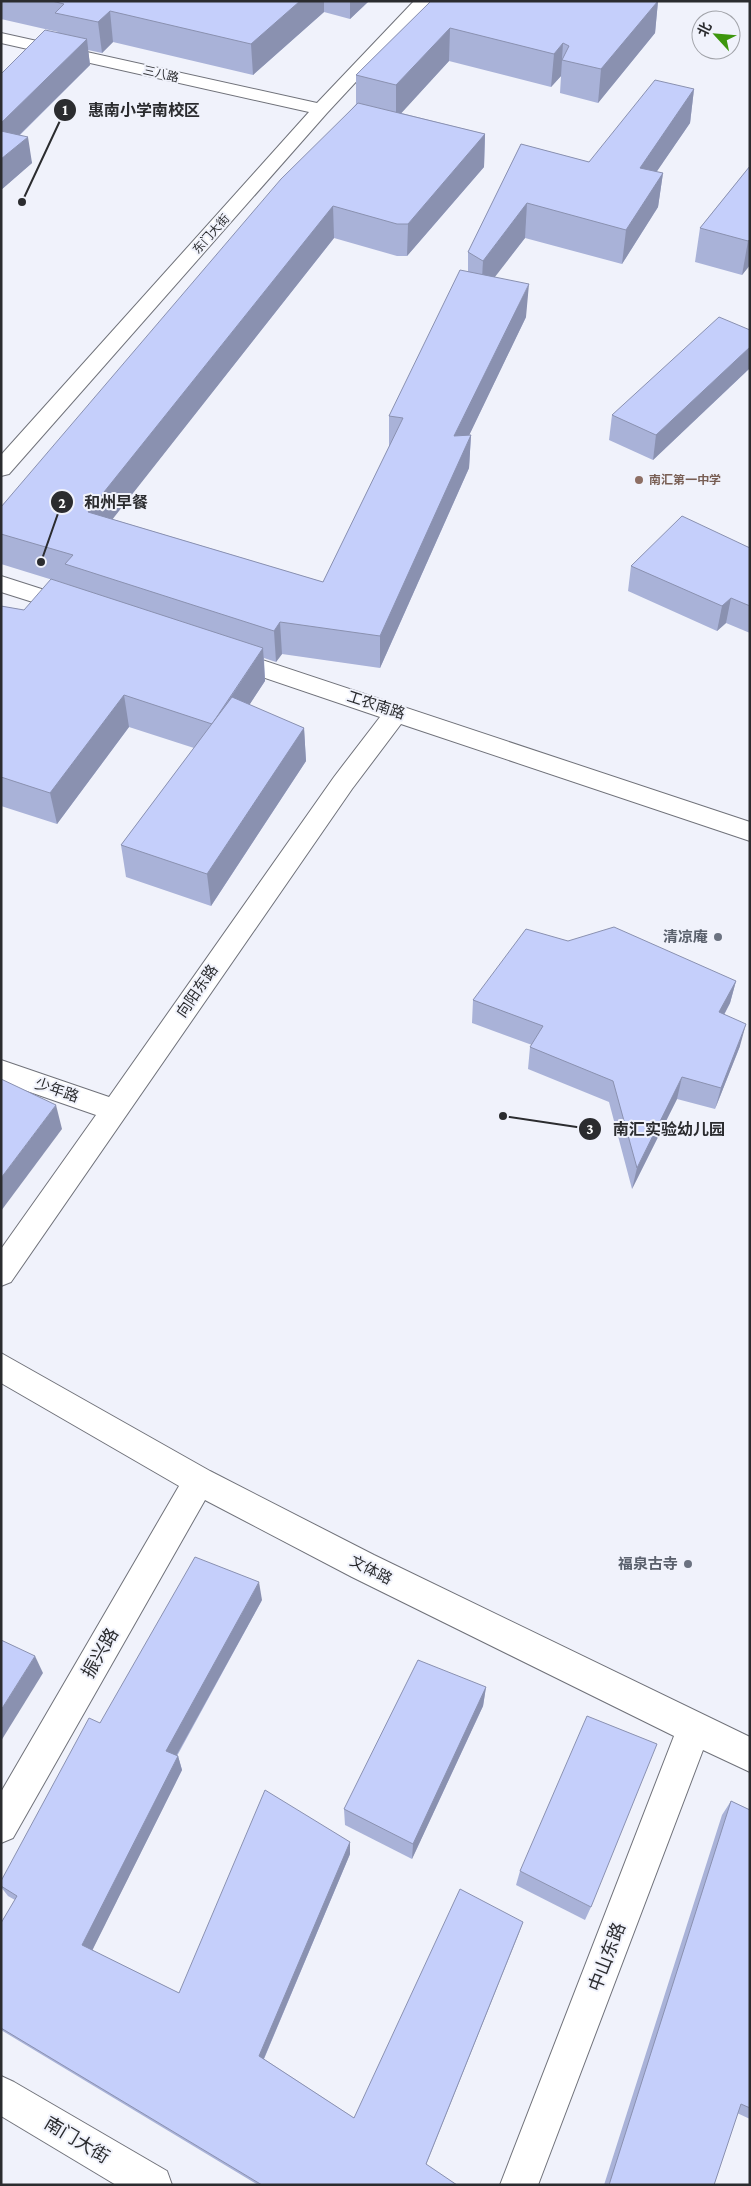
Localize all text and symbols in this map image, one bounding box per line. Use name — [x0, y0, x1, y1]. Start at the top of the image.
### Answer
north arrow — [691, 10, 741, 60]
text: 北 — [694, 20, 715, 39]
street label: 三八路 — [142, 63, 180, 85]
callout: 惠南小学南校区 — [53, 95, 210, 126]
text: 惠南小学南校区 — [88, 101, 200, 119]
text: 1 — [62, 102, 68, 118]
street label: 东门大街 — [190, 211, 232, 257]
place label: 南汇第一中学 — [649, 473, 721, 487]
marker: 南汇第一中学 — [633, 474, 645, 486]
callout: 和州早餐 — [49, 487, 158, 518]
text: 和州早餐 — [84, 493, 148, 511]
text: 2 — [58, 495, 66, 511]
street label: 工农南路 — [345, 688, 407, 722]
place label: 清凉庵 — [663, 929, 708, 945]
marker: 清凉庵 — [712, 931, 724, 943]
street label: 向阳东路 — [173, 962, 221, 1020]
street label: 少年路 — [33, 1075, 81, 1105]
callout: 南汇实验幼儿园 — [578, 1114, 735, 1145]
text: 南汇实验幼儿园 — [613, 1120, 725, 1138]
text: 3 — [586, 1121, 594, 1137]
street label: 文体路 — [347, 1553, 395, 1587]
place label: 福泉古寺 — [618, 1556, 678, 1572]
marker: 福泉古寺 — [682, 1558, 694, 1570]
street label: 振兴路 — [78, 1625, 122, 1681]
street label: 中山东路 — [585, 1920, 629, 1994]
street label: 南门大街 — [41, 2113, 113, 2167]

